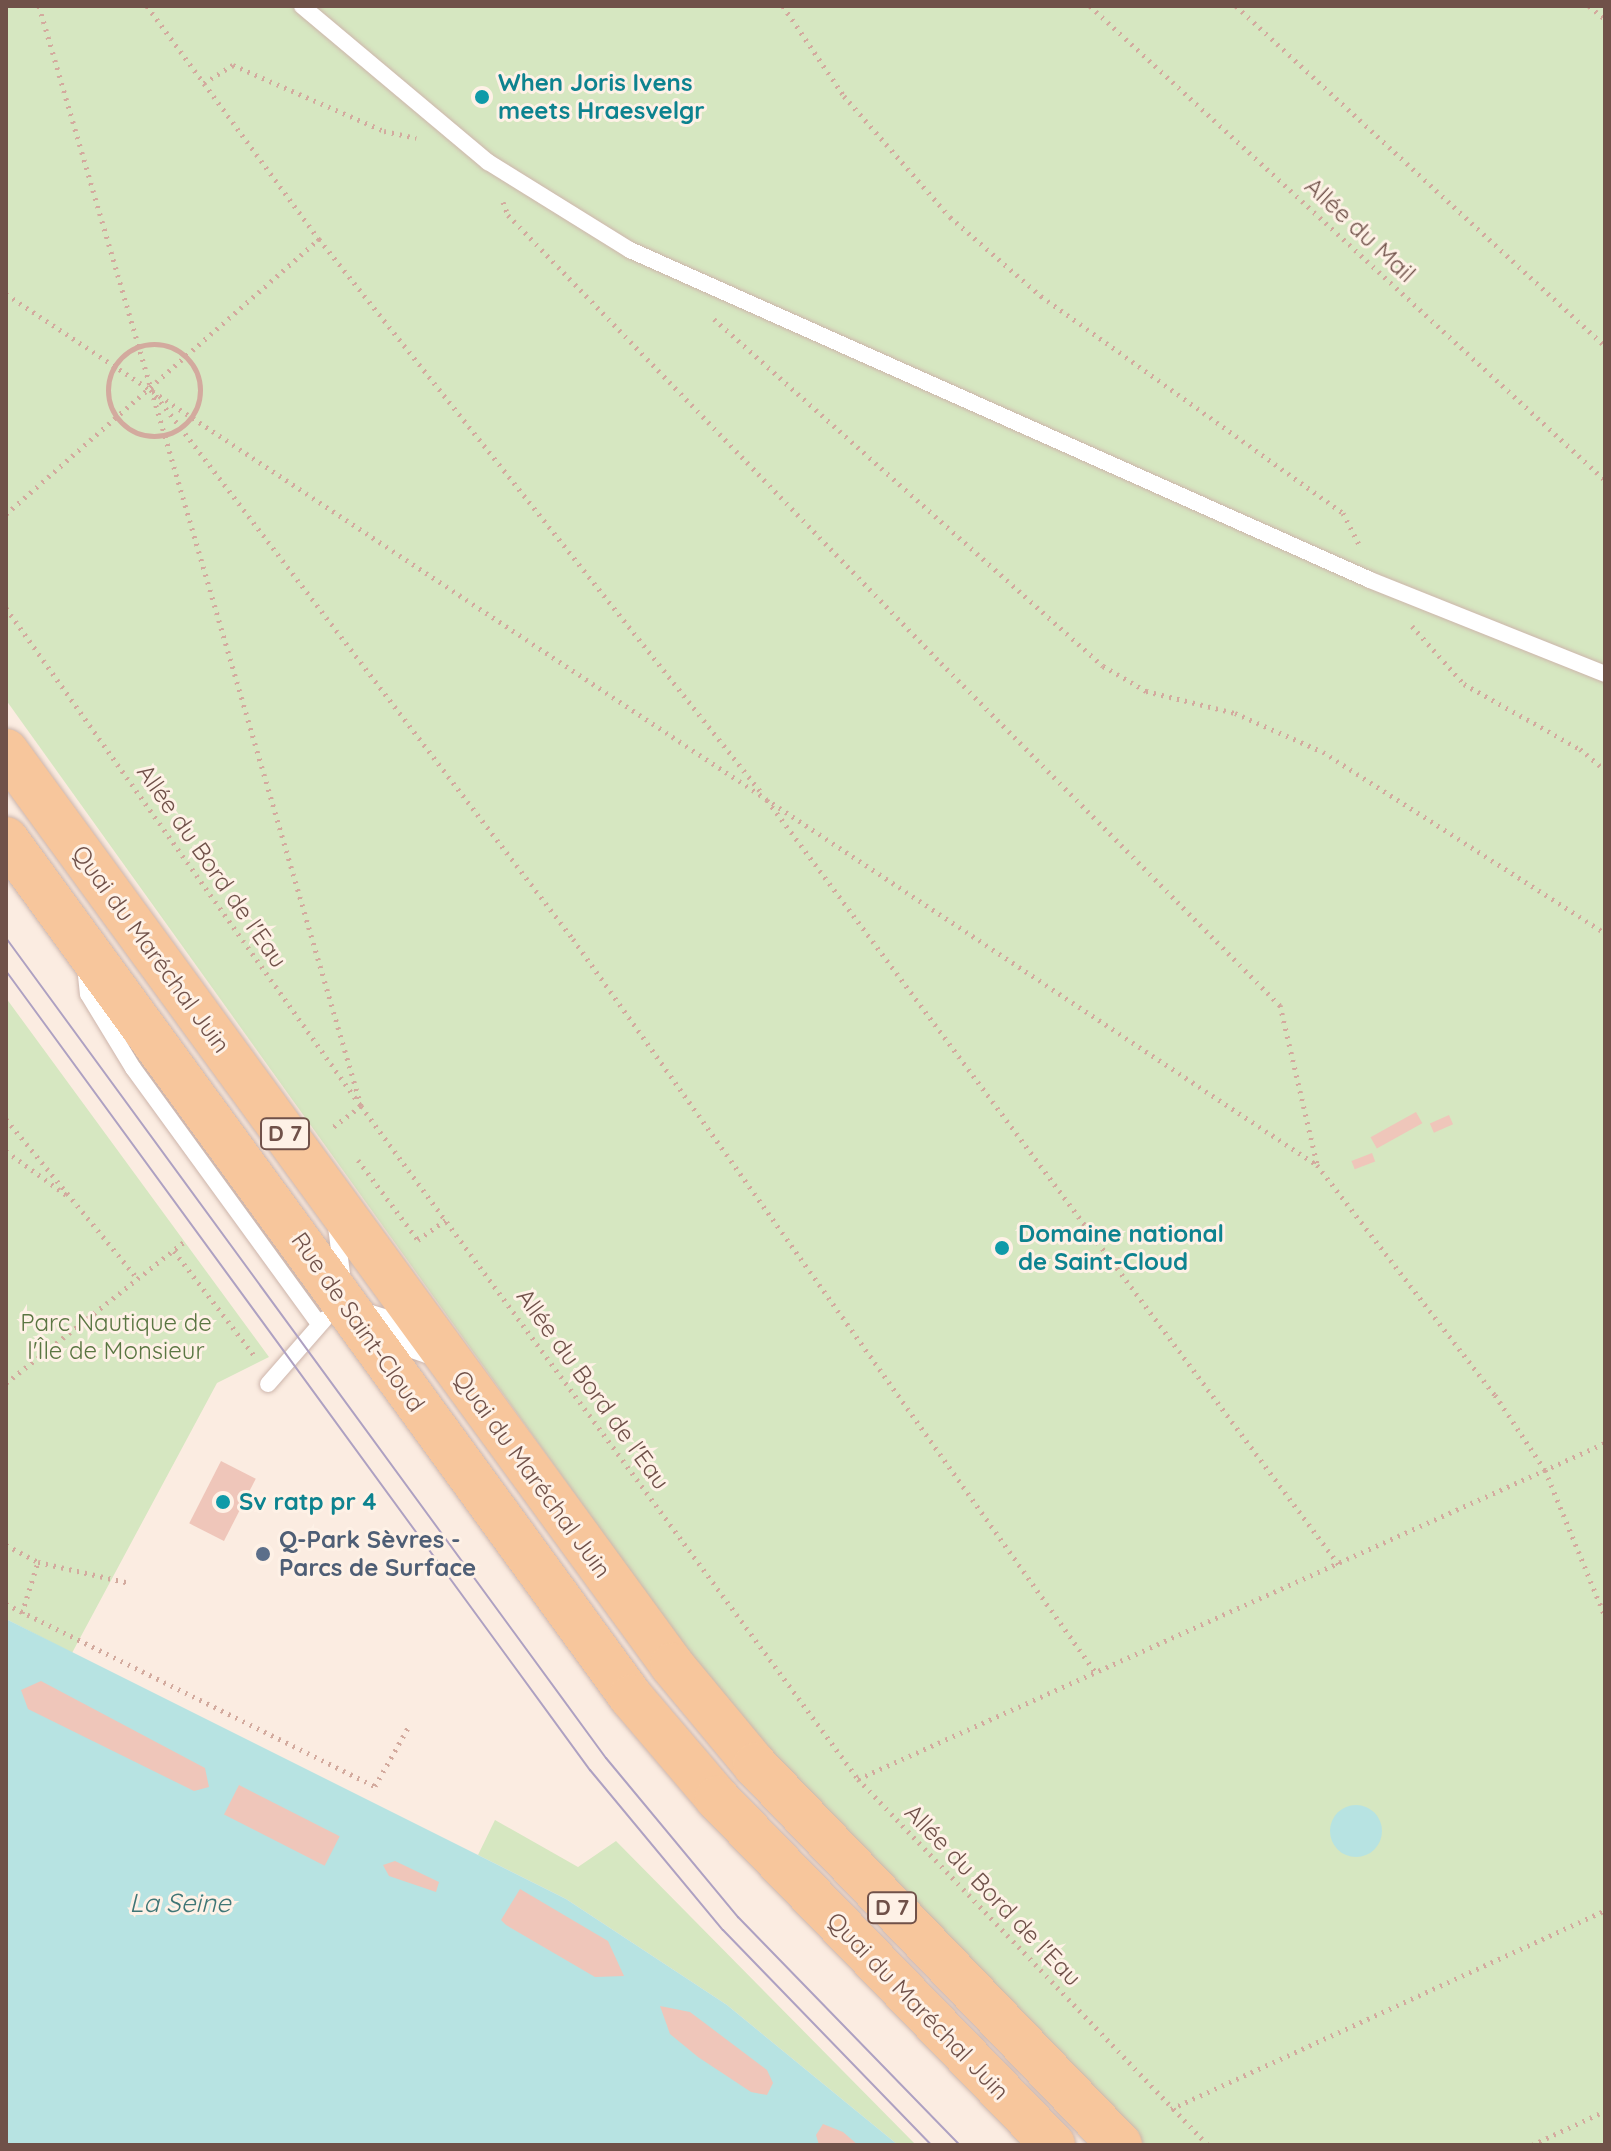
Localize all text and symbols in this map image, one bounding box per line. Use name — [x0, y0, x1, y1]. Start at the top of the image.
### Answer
place label: When Joris Ivens meets Hraesvelgr — [498, 69, 705, 125]
marker: When Joris Ivens meets Hraesvelgr — [473, 88, 491, 106]
street label: Allée du Mail — [1299, 172, 1421, 288]
street label: Allée du Bord de l'Eau — [131, 759, 293, 973]
street label: Quai du Maréchal Juin — [66, 840, 236, 1058]
road number: D 7 — [259, 1116, 311, 1152]
place label: Domaine national de Saint-Cloud — [1018, 1220, 1224, 1276]
street label: Rue de Saint-Cloud — [285, 1227, 431, 1417]
marker: Domaine national de Saint-Cloud — [993, 1239, 1011, 1257]
street label: Allée du Bord de l'Eau — [510, 1283, 676, 1495]
park label: Parc Nautique de l'Île de Monsieur — [20, 1309, 212, 1365]
street label: Quai du Maréchal Juin — [447, 1365, 617, 1583]
place label: Sv ratp pr 4 — [239, 1488, 377, 1516]
marker: Sv ratp pr 4 — [214, 1493, 232, 1511]
place label: Q-Park Sèvres - Parcs de Surface — [279, 1526, 476, 1582]
marker: Q-Park Sèvres - Parcs de Surface — [254, 1545, 272, 1563]
street label: Allée du Bord de l'Eau — [899, 1798, 1087, 1992]
water label: La Seine — [129, 1887, 231, 1919]
road number: D 7 — [866, 1890, 918, 1926]
street label: Quai du Maréchal Juin — [821, 1906, 1015, 2106]

